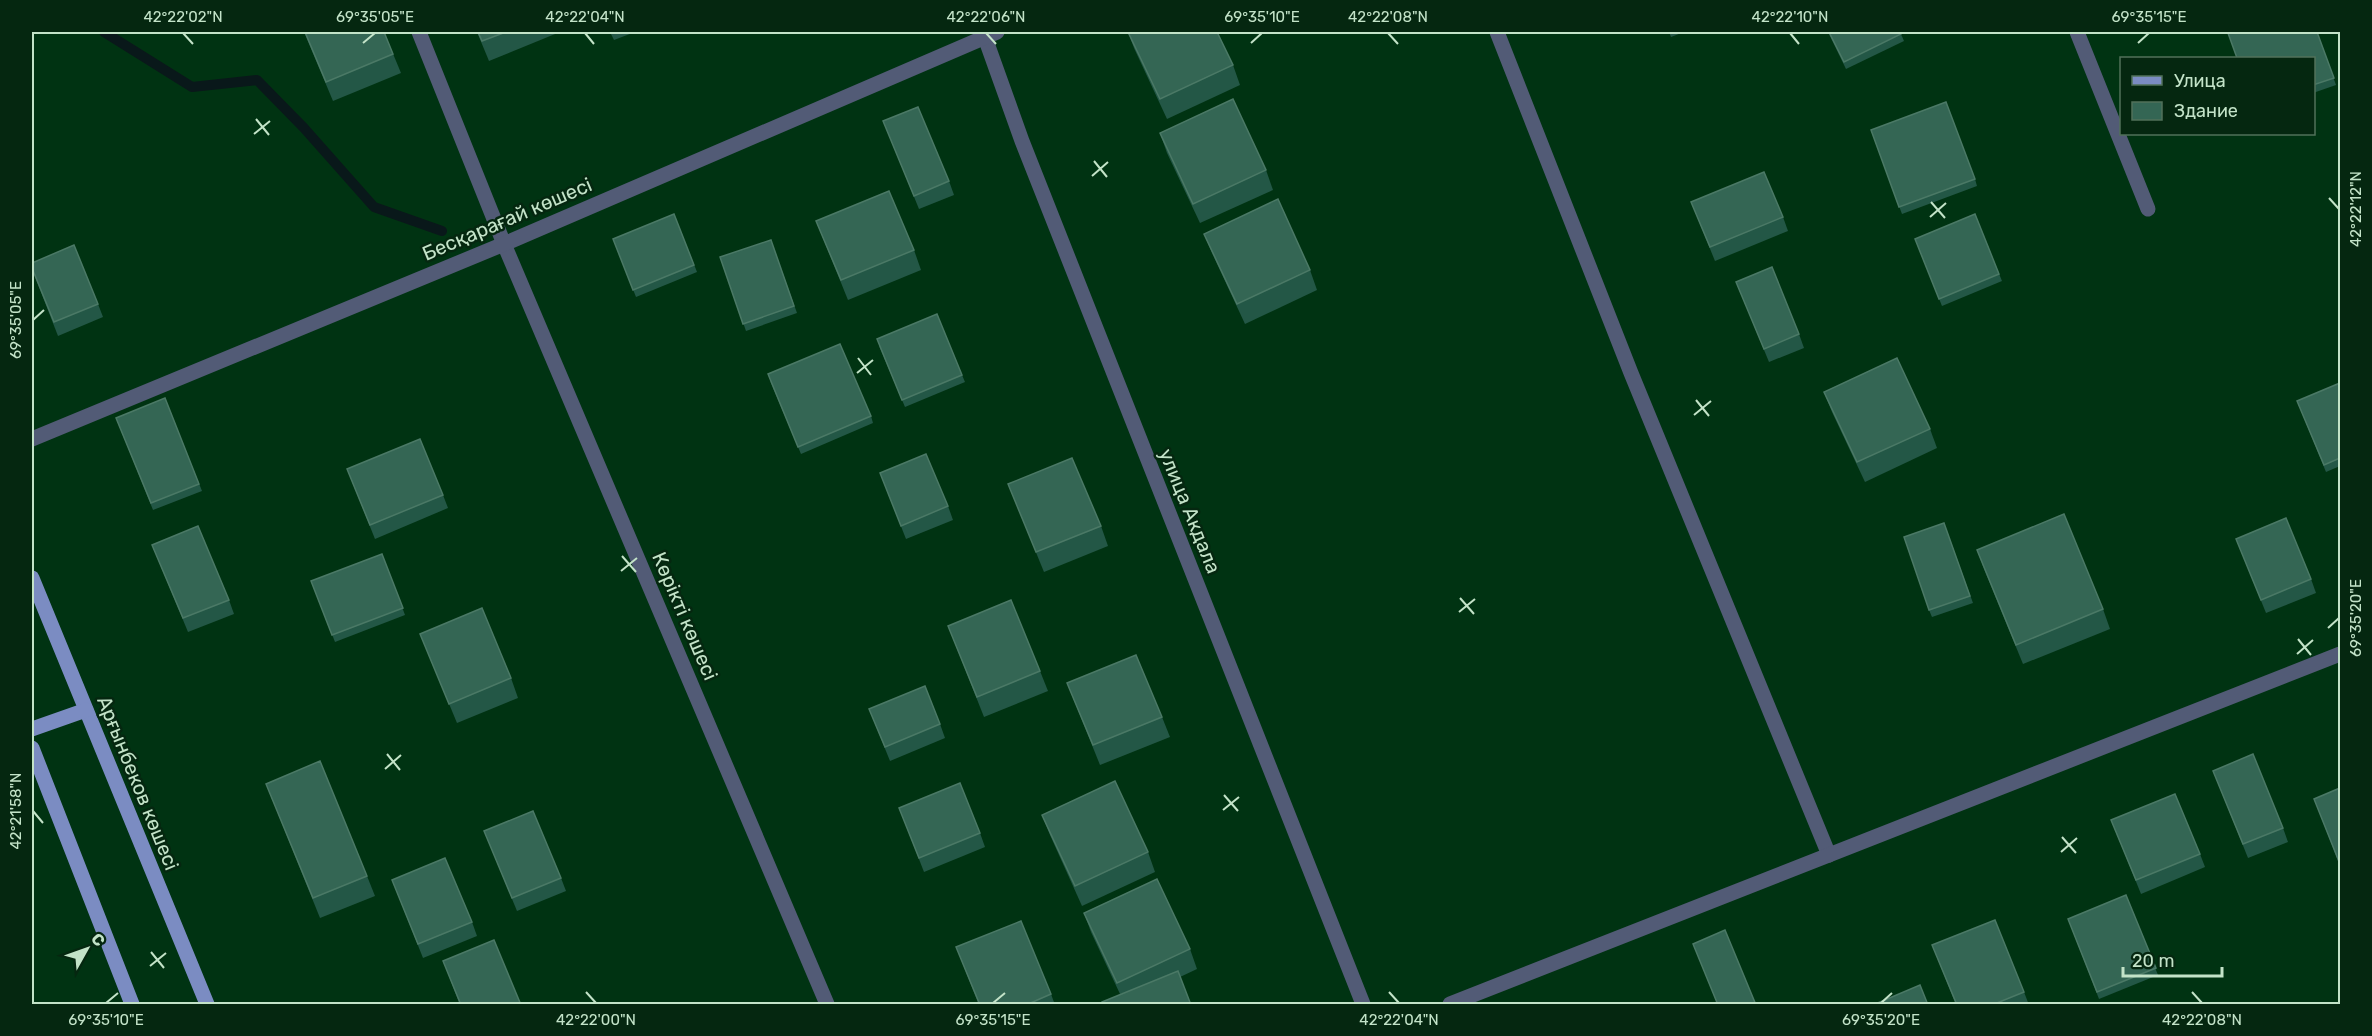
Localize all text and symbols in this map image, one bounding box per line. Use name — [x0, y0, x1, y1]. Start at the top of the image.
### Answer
text: 42°22'02"N — [143, 8, 223, 26]
text: 69°35'05"E — [336, 8, 414, 26]
text: 42°22'04"N — [545, 8, 625, 26]
text: 42°22'06"N — [947, 8, 1025, 26]
text: 69°35'10"E — [1224, 8, 1300, 26]
text: 42°22'08"N — [1348, 8, 1428, 26]
text: 42°22'10"N — [1752, 8, 1828, 26]
text: 69°35'15"E — [2112, 8, 2187, 26]
legend — [2120, 57, 2315, 135]
text: Улица — [2174, 70, 2226, 92]
text: Здание — [2174, 100, 2238, 122]
text: 42°22'12"N — [2347, 171, 2365, 247]
street label: Бесқарағай көшесі — [419, 172, 595, 266]
text: 69°35'05"E — [7, 281, 25, 359]
street label: улица Акдала — [1154, 445, 1226, 577]
street label: Көрікті көшесі — [647, 548, 723, 684]
text: 69°35'20"E — [2347, 579, 2365, 657]
street label: Арғынбеков көшесі — [92, 692, 184, 874]
text: 42°21'58"N — [7, 773, 25, 849]
north arrow — [57, 919, 117, 979]
text: С — [87, 929, 109, 950]
scale bar — [2123, 940, 2222, 978]
text: 20 m — [2132, 950, 2174, 972]
text: 69°35'10"E — [68, 1011, 144, 1029]
text: 42°22'00"N — [556, 1011, 636, 1029]
text: 69°35'15"E — [956, 1011, 1031, 1029]
text: 42°22'04"N — [1359, 1011, 1439, 1029]
text: 69°35'20"E — [1842, 1011, 1920, 1029]
text: 42°22'08"N — [2162, 1011, 2242, 1029]

